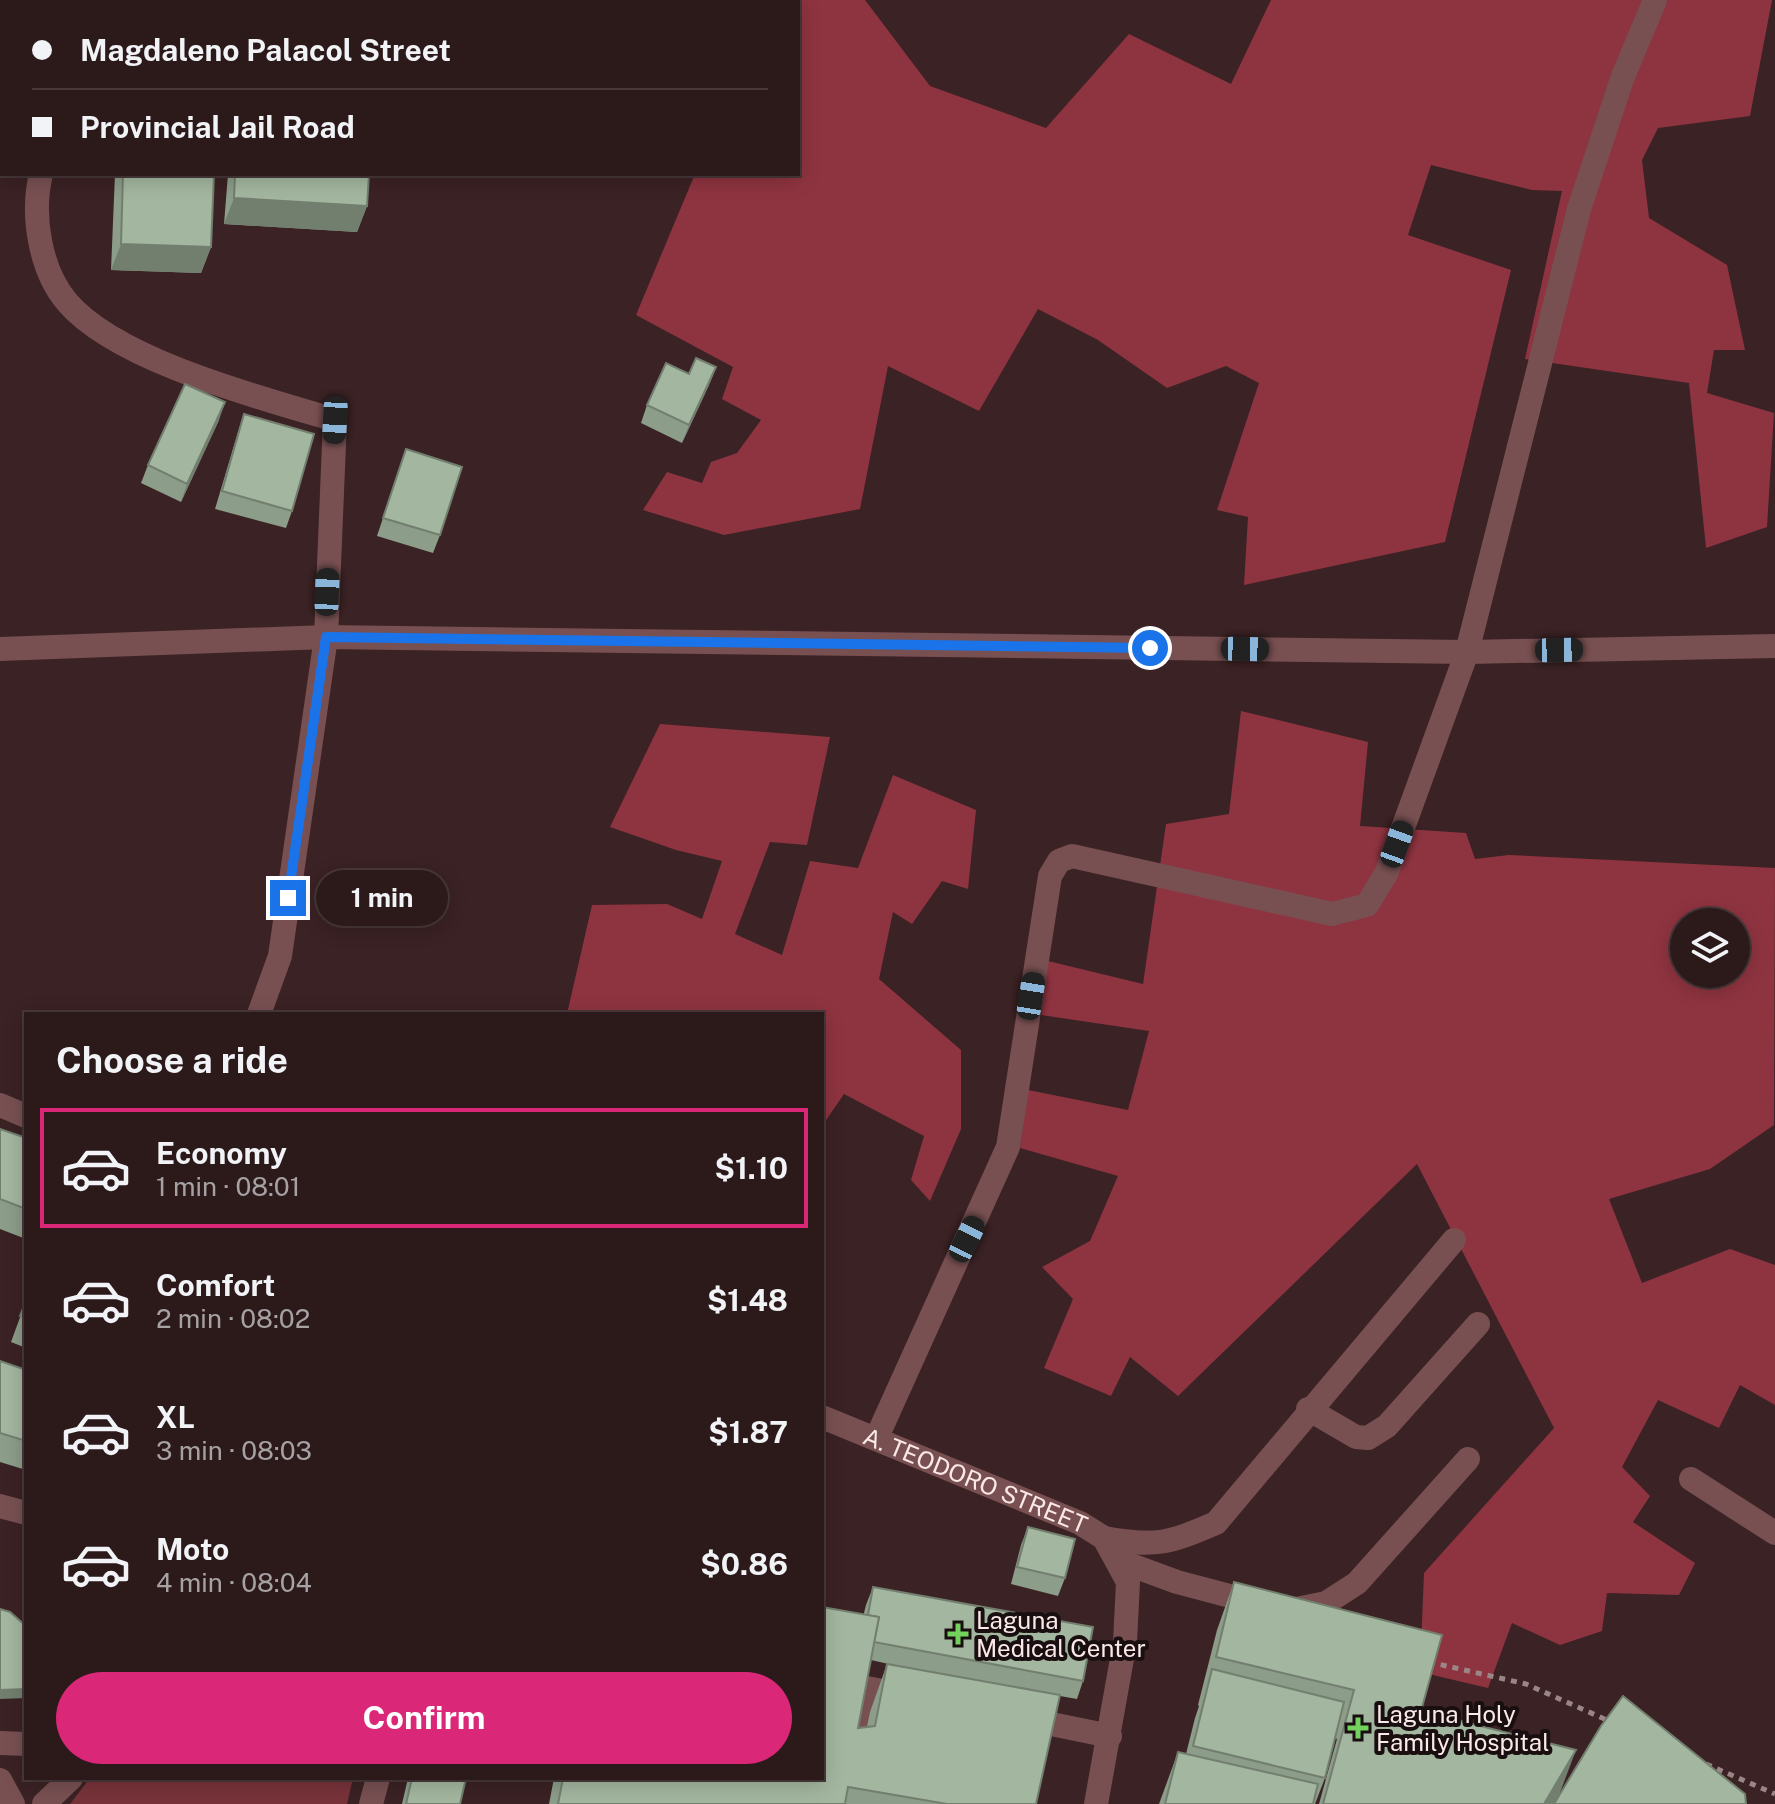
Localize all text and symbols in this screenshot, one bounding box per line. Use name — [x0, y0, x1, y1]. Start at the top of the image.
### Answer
text: Magdaleno Palacol Street — [80, 32, 451, 68]
text: Provincial Jail Road — [80, 109, 355, 145]
car — [322, 395, 348, 445]
car — [314, 568, 340, 616]
route start — [1132, 630, 1168, 666]
car — [1221, 637, 1269, 661]
car — [1535, 638, 1583, 662]
car — [1378, 817, 1416, 871]
callout: 1 min — [316, 870, 448, 926]
route end — [270, 880, 306, 916]
text: 1 min — [351, 882, 413, 913]
map controls — [1670, 908, 1750, 988]
button: layers — [1670, 908, 1750, 988]
car — [1015, 970, 1047, 1022]
text: Choose a ride — [56, 1039, 288, 1081]
icon: car — [60, 1132, 132, 1204]
text: Economy — [156, 1135, 287, 1171]
text: $1.10 — [714, 1150, 788, 1186]
text: 1 min · 08:01 — [156, 1171, 300, 1202]
car — [946, 1212, 988, 1266]
icon: car — [60, 1264, 132, 1336]
text: Comfort — [156, 1267, 275, 1303]
text: $1.48 — [707, 1282, 788, 1318]
text: 2 min · 08:02 — [156, 1303, 310, 1334]
icon: car — [60, 1396, 132, 1468]
text: XL — [156, 1399, 195, 1435]
text: $1.87 — [708, 1414, 788, 1450]
street label: A. TEODORO STREET — [859, 1422, 1092, 1539]
text: 3 min · 08:03 — [156, 1435, 312, 1466]
icon: car — [60, 1528, 132, 1600]
text: Moto — [156, 1531, 229, 1567]
text: $0.86 — [700, 1546, 788, 1582]
text: 4 min · 08:04 — [156, 1567, 312, 1598]
place label: Laguna Medical Center — [976, 1606, 1146, 1662]
marker: Laguna Medical Center — [947, 1623, 969, 1645]
button: Confirm — [56, 1672, 792, 1764]
place label: Laguna Holy Family Hospital — [1376, 1700, 1549, 1756]
marker: Laguna Holy Family Hospital — [1347, 1717, 1369, 1739]

